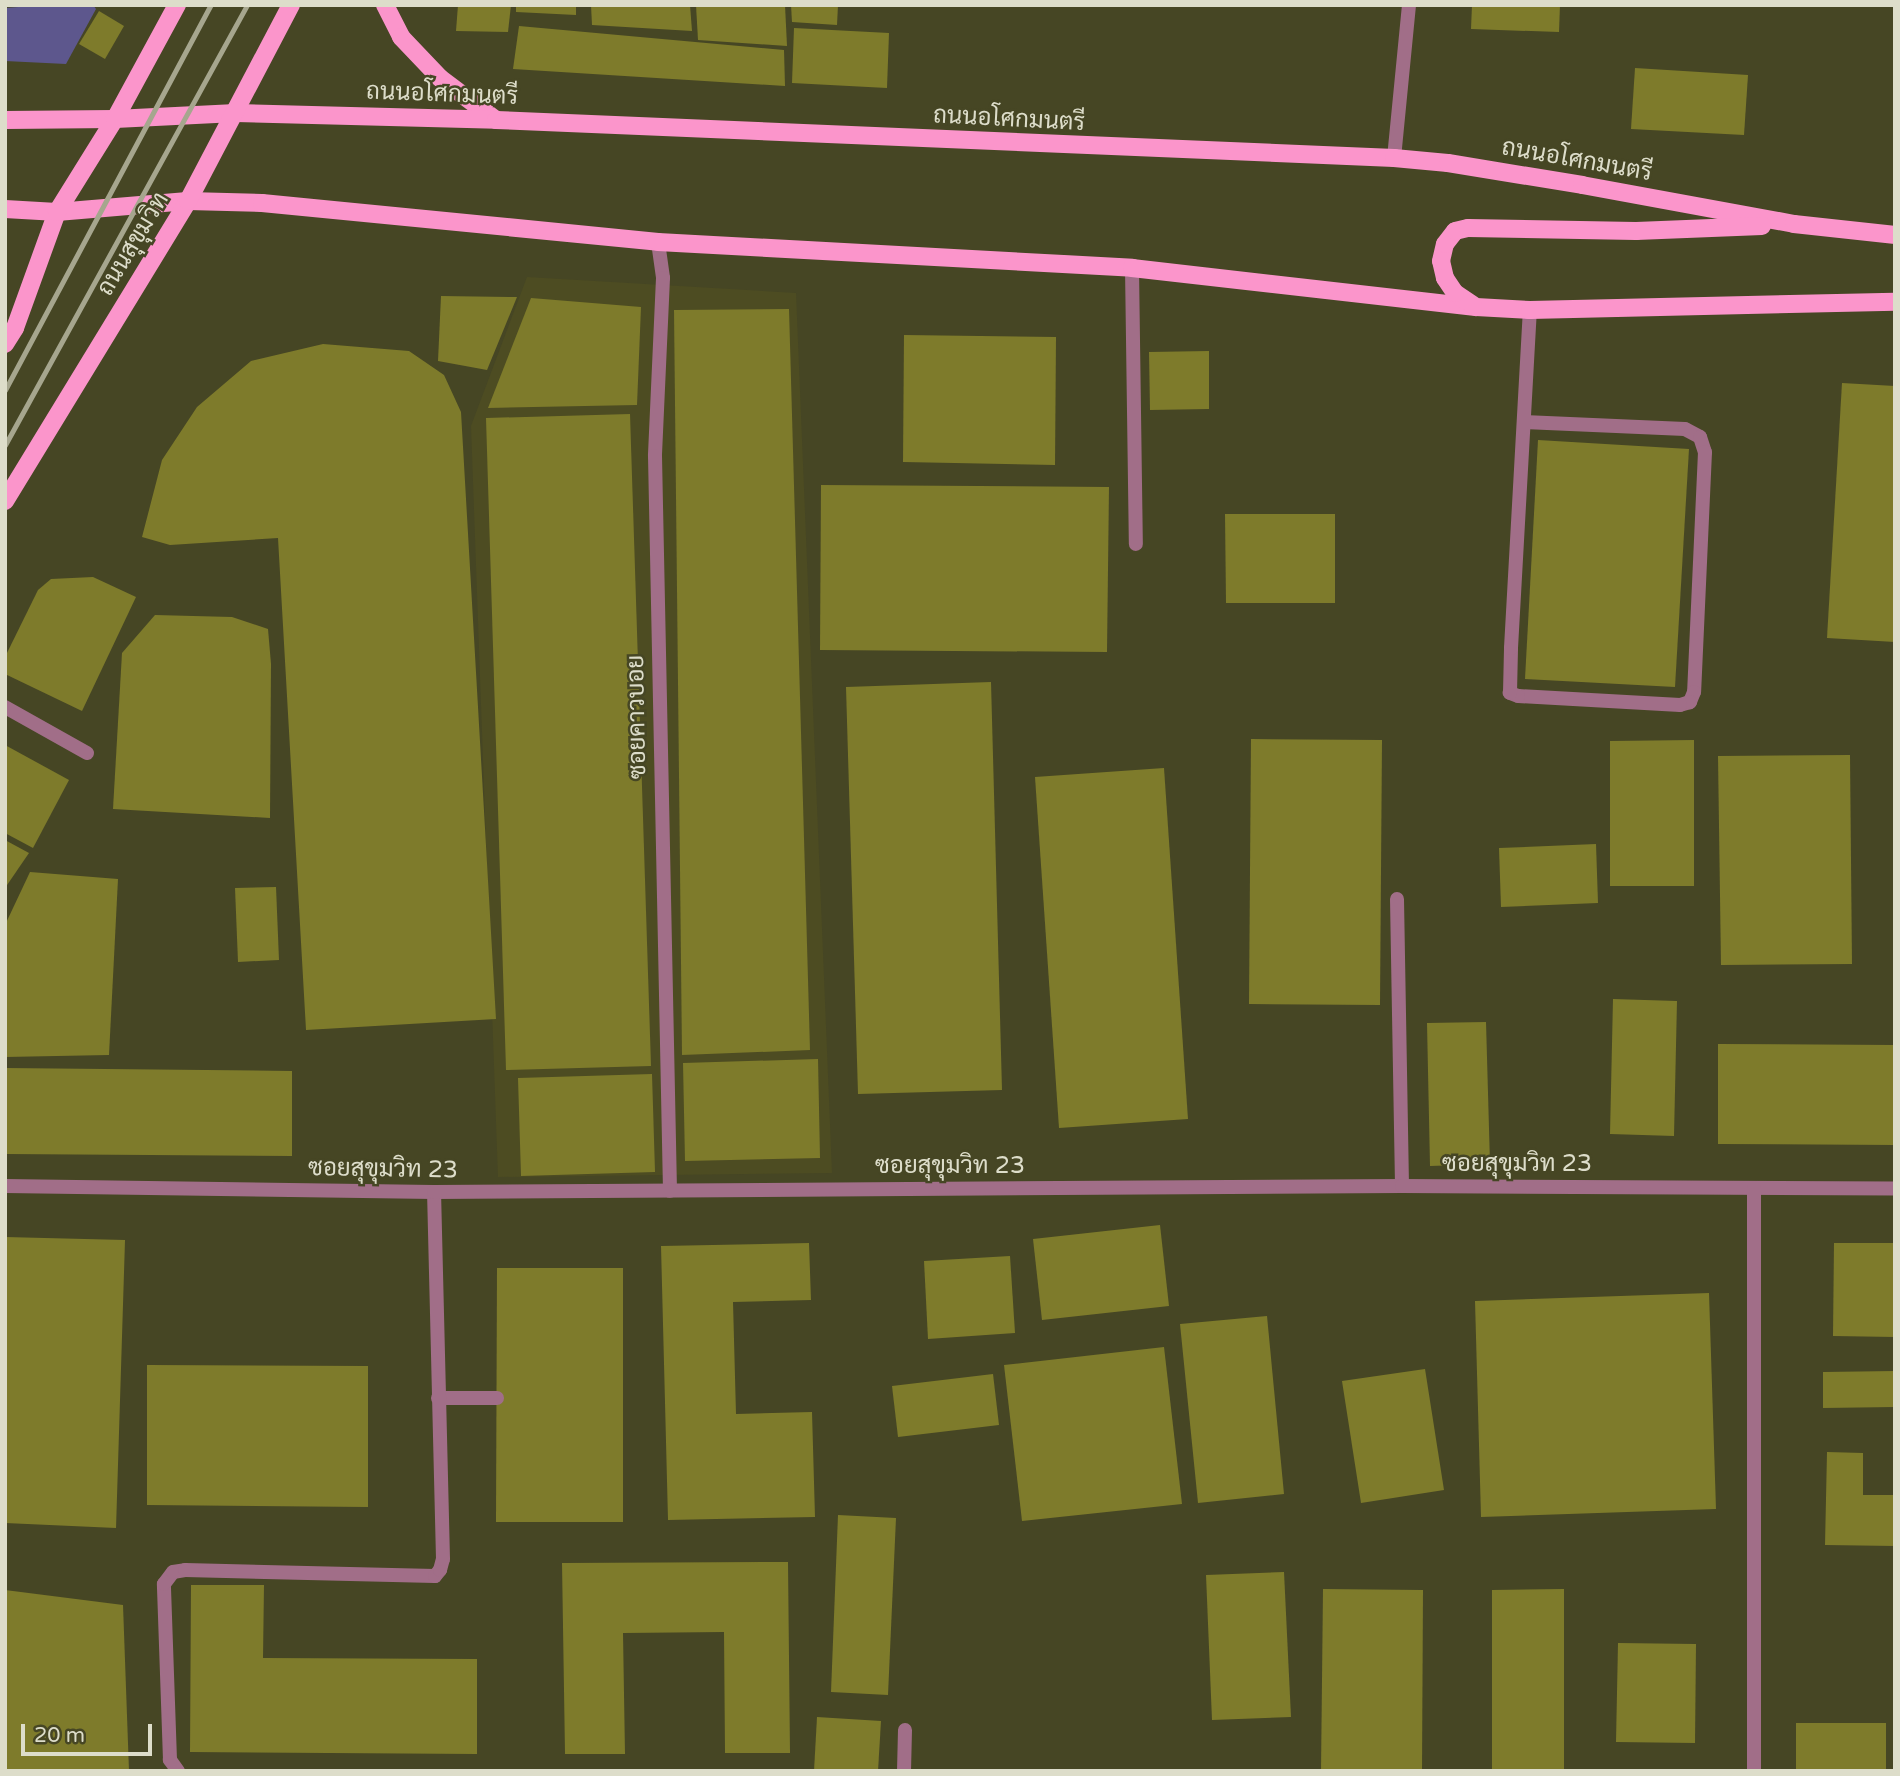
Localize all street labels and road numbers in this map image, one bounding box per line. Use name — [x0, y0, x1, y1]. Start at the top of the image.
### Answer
street label: ถนนอโศกมนตรี — [365, 77, 519, 111]
street label: ถนนอโศกมนตรี — [932, 101, 1086, 137]
street label: ถนนอโศกมนตรี — [1500, 133, 1654, 187]
street label: ถนนสุขุมวิท — [91, 187, 175, 301]
street label: ซอยคาวบอย — [622, 655, 652, 779]
street label: ซอยสุขุมวิท 23 — [1442, 1150, 1592, 1178]
street label: ซอยสุขุมวิท 23 — [875, 1152, 1025, 1180]
street label: ซอยสุขุมวิท 23 — [308, 1153, 458, 1185]

